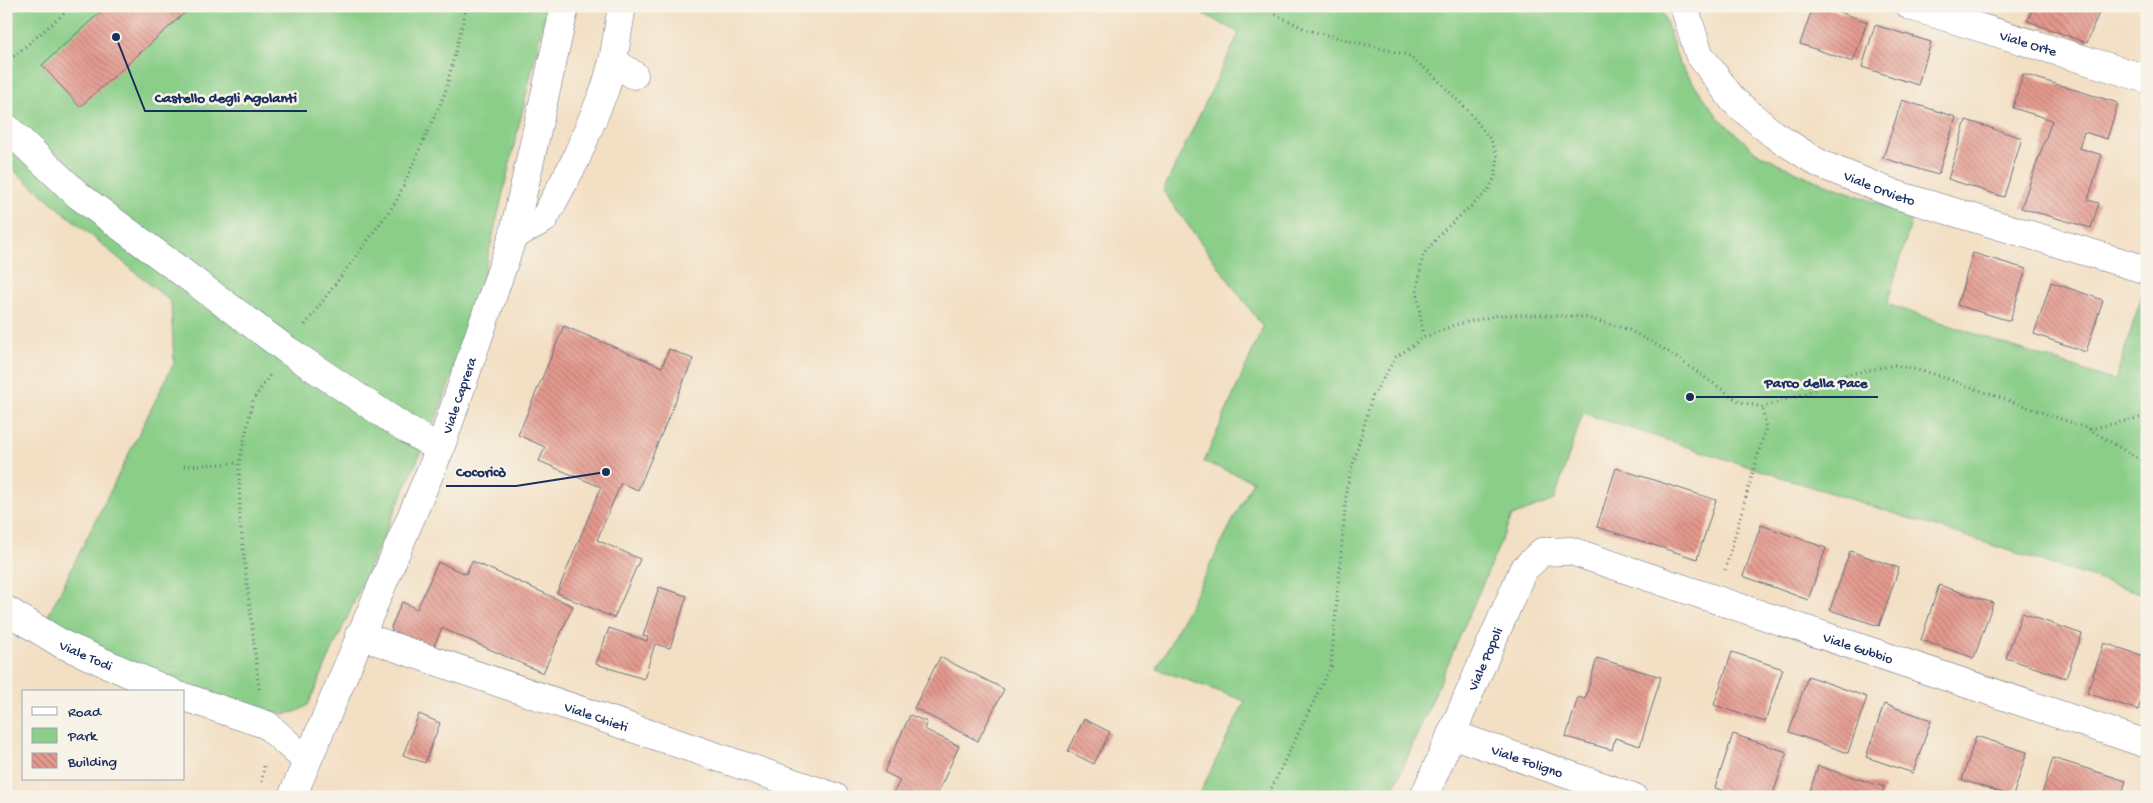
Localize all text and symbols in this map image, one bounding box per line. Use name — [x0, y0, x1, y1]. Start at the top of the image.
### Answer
street label: Viale Orte — [1996, 28, 2059, 62]
callout: Castello degli Agolanti — [145, 81, 307, 111]
text: Castello degli Agolanti — [154, 90, 297, 108]
street label: Viale Orvieto — [1840, 168, 1917, 211]
street label: Viale Caprera — [440, 355, 482, 437]
callout: Parco della Pace — [1755, 367, 1878, 397]
text: Parco della Pace — [1764, 375, 1869, 393]
callout: Cocoricò — [446, 456, 516, 486]
text: Cocoricò — [455, 464, 506, 482]
street label: Viale Popoli — [1465, 625, 1508, 695]
street label: Viale Gubbio — [1819, 630, 1895, 669]
street label: Viale Todi — [55, 637, 114, 676]
legend — [22, 690, 185, 780]
street label: Viale Chieti — [561, 699, 630, 737]
text: Road — [68, 704, 102, 722]
text: Park — [67, 728, 98, 746]
street label: Viale Foligno — [1488, 742, 1565, 783]
text: Building — [67, 754, 117, 772]

